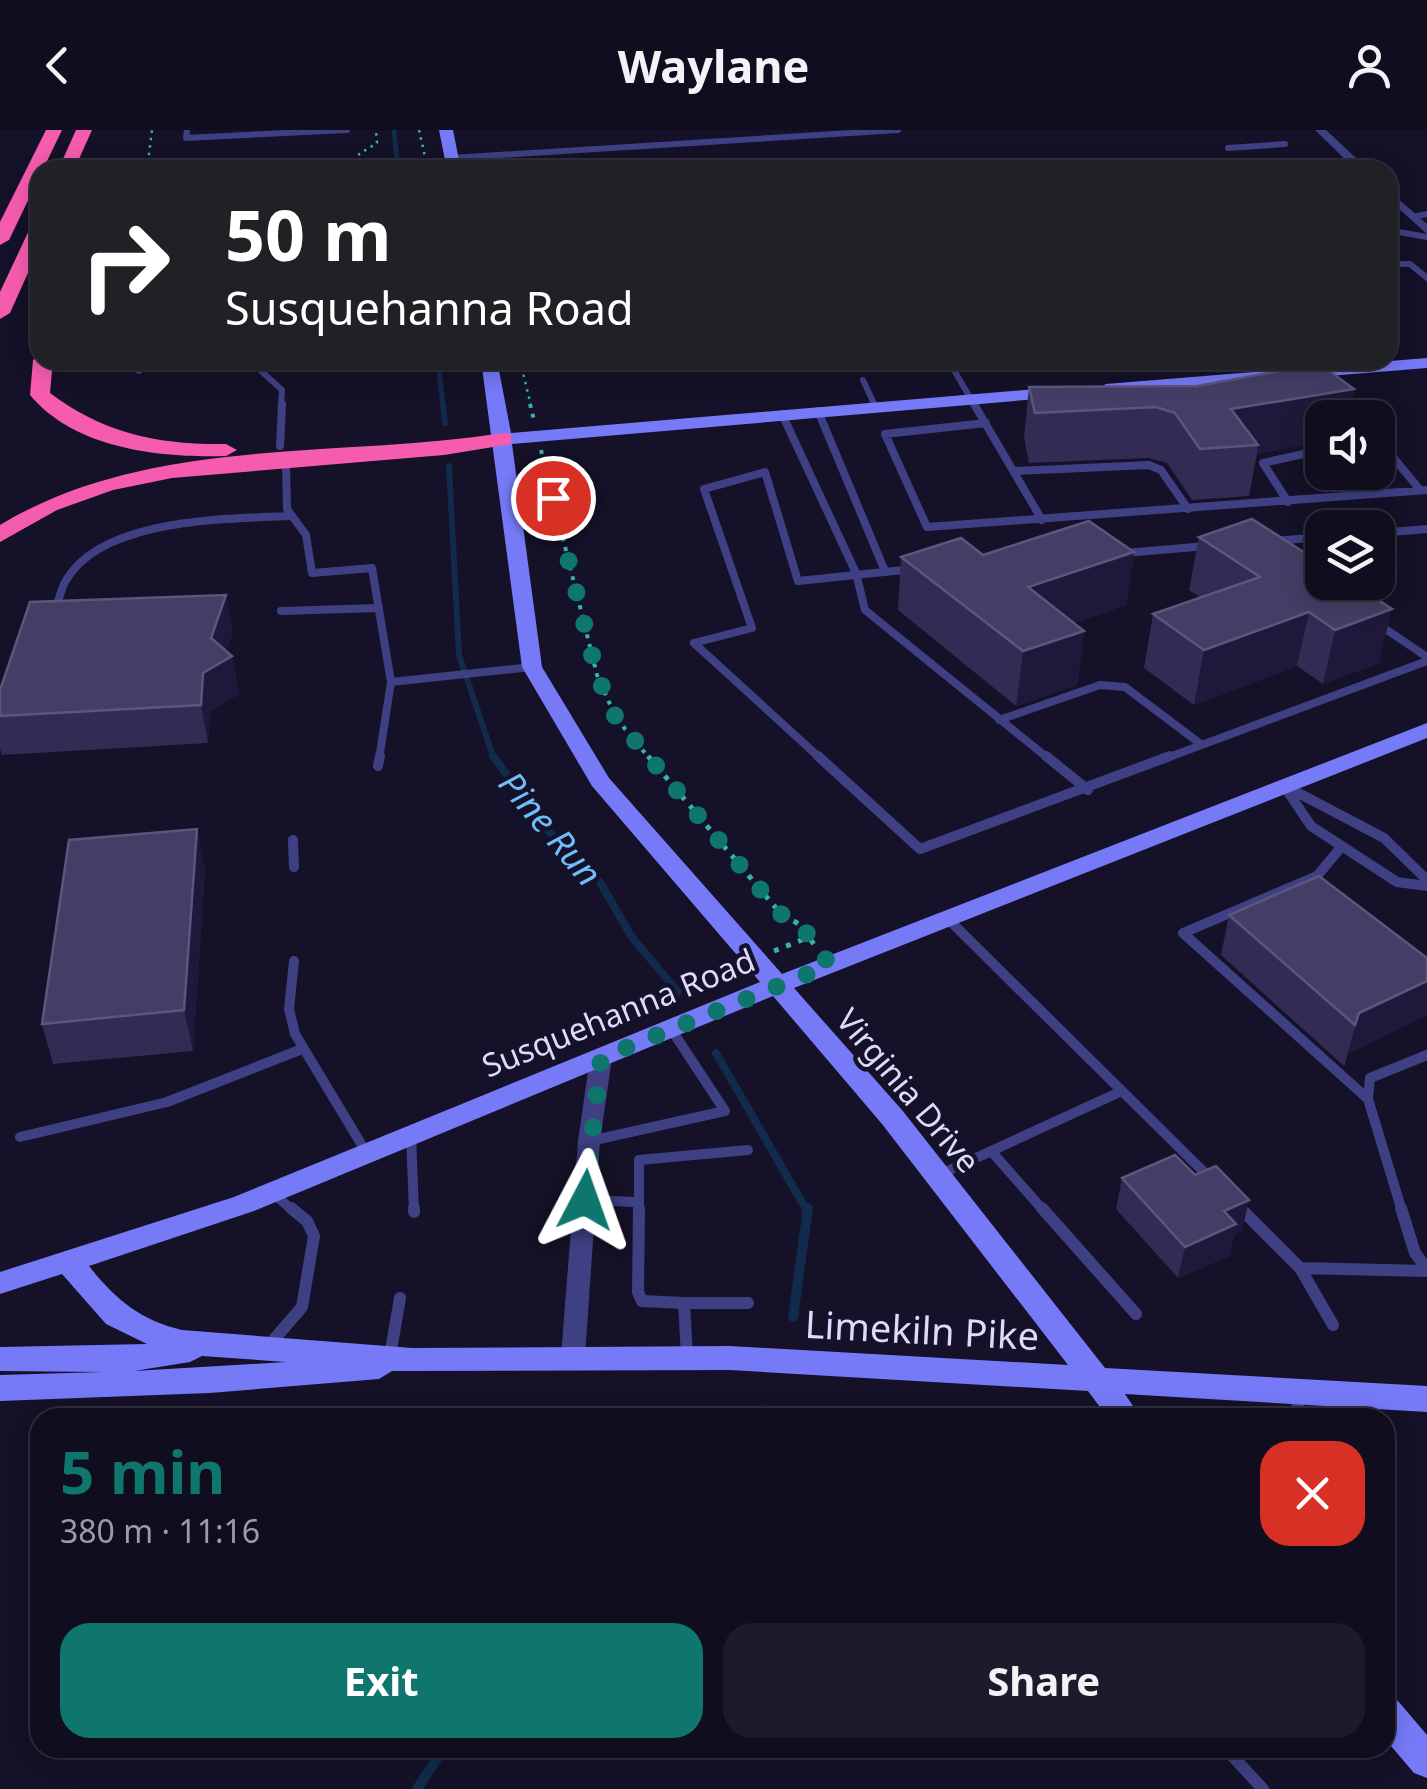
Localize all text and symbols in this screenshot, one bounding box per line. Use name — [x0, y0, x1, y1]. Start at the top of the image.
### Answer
text: Waylane — [618, 35, 809, 96]
icon: back — [30, 38, 85, 93]
icon: person — [1342, 38, 1397, 93]
text: 50 m — [225, 186, 392, 282]
icon: right — [60, 200, 190, 330]
text: Susquehanna Road — [225, 277, 634, 338]
map controls — [1305, 400, 1395, 600]
button: sound — [1305, 400, 1395, 490]
pin — [511, 456, 596, 541]
icon: arrive — [526, 471, 581, 526]
button: layers — [1305, 510, 1395, 600]
water label: Pine Run — [489, 761, 613, 895]
street label: Susquehanna Road — [475, 938, 761, 1086]
street label: Virginia Drive — [828, 999, 990, 1181]
position arrow — [533, 1148, 637, 1252]
street label: Limekiln Pike — [804, 1297, 1040, 1361]
text: 5 min — [60, 1430, 225, 1512]
button: close — [1260, 1441, 1365, 1546]
text: 380 m · 11:16 — [60, 1509, 260, 1552]
button: Exit — [60, 1623, 703, 1738]
button: Share — [723, 1623, 1365, 1738]

